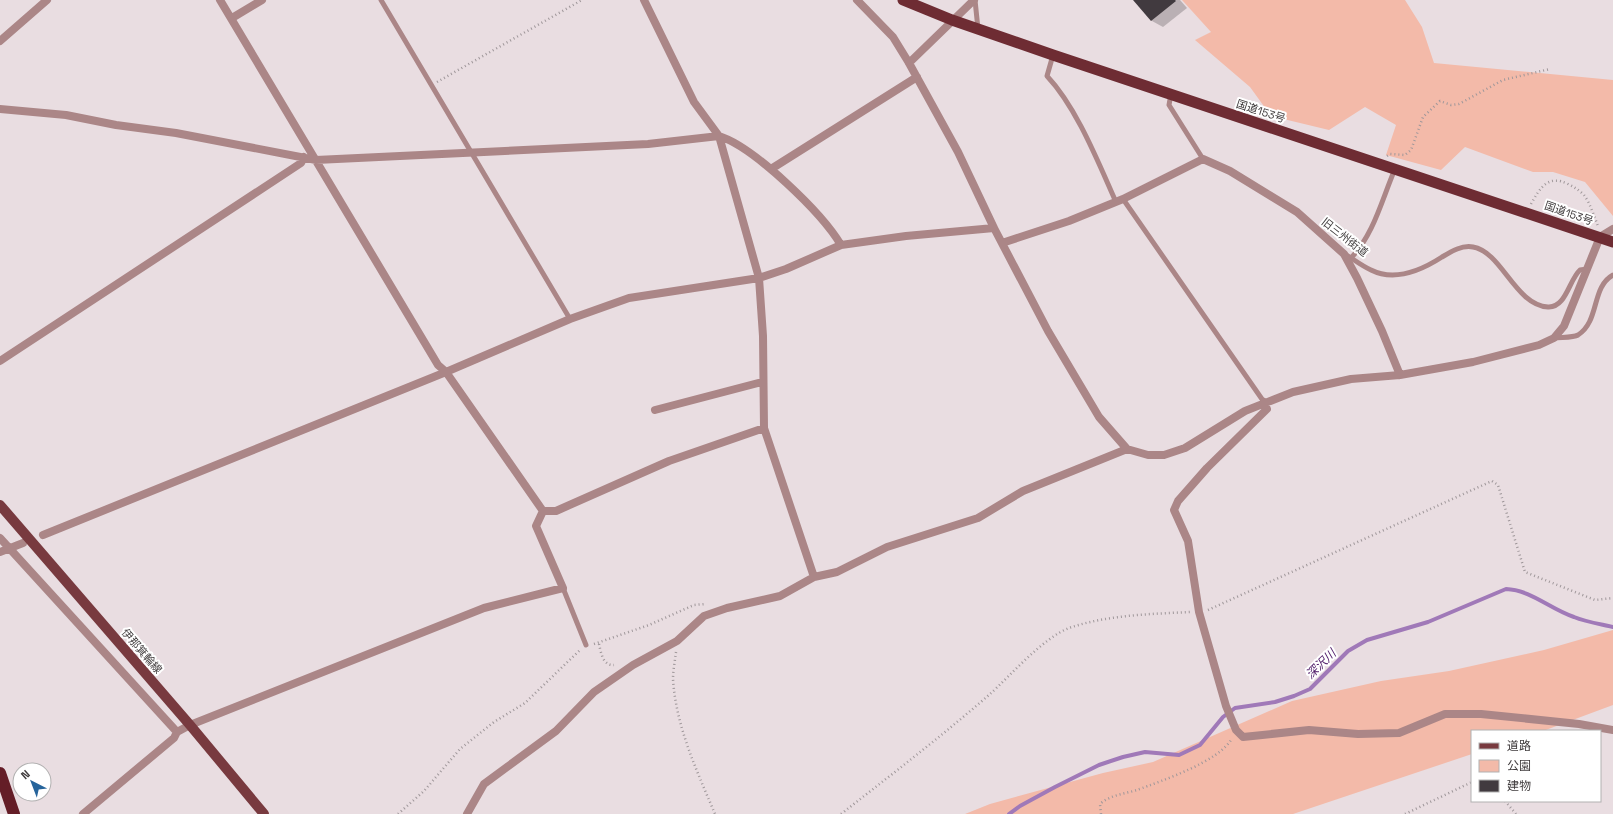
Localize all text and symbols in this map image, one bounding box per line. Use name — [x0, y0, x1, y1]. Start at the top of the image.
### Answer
street label: 国道153号 — [1235, 96, 1287, 126]
street label: 国道153号 — [1543, 198, 1595, 228]
street label: 旧三州街道 — [1319, 215, 1371, 259]
street label: 伊那箕輪線 — [119, 626, 165, 676]
water label: 深沢川 — [1302, 644, 1341, 682]
legend — [1471, 730, 1601, 802]
text: 道路 — [1507, 738, 1531, 754]
text: 公園 — [1507, 758, 1531, 774]
north arrow — [12, 762, 52, 802]
text: N — [18, 767, 33, 782]
text: 建物 — [1507, 778, 1531, 794]

